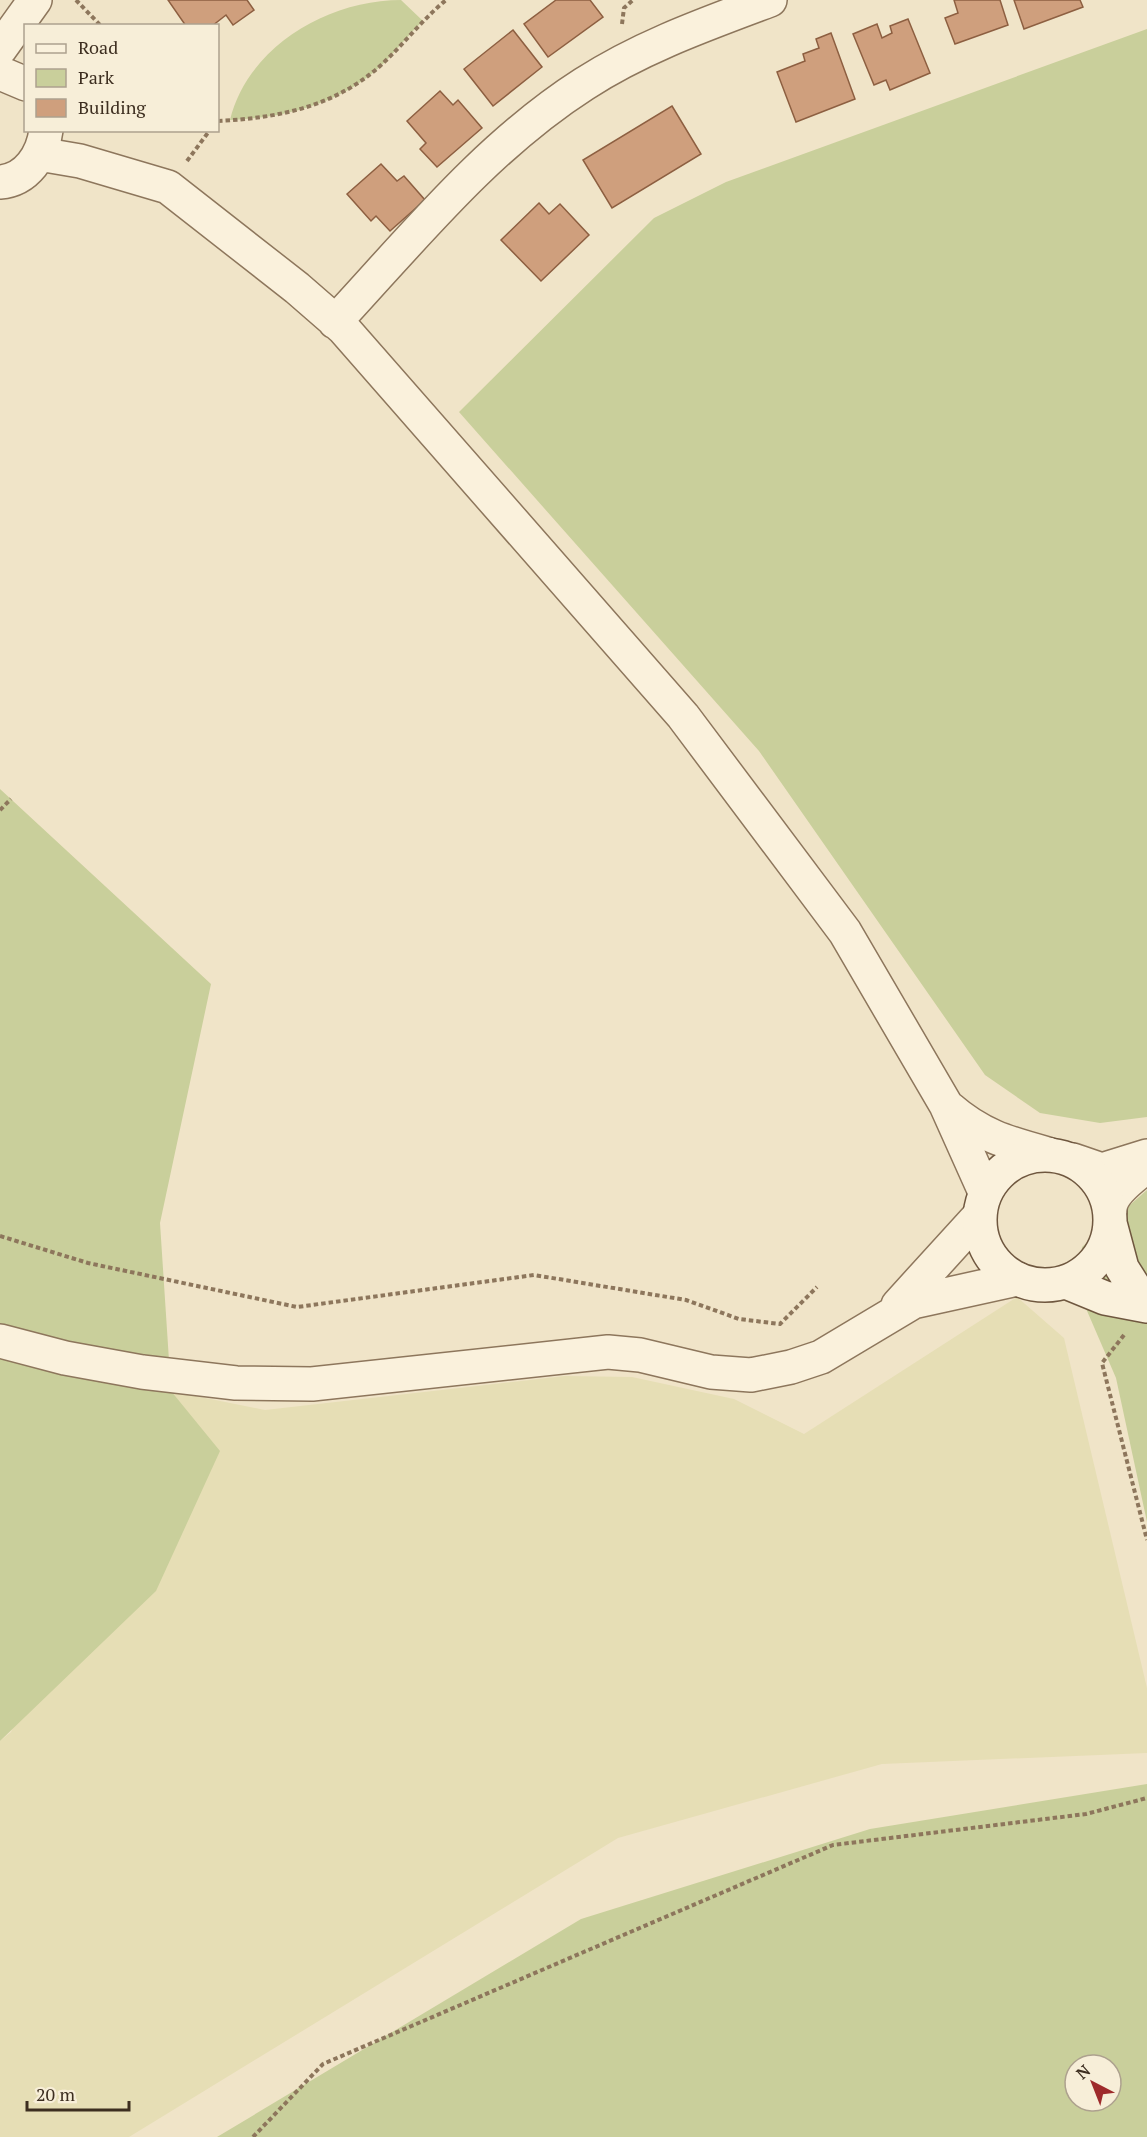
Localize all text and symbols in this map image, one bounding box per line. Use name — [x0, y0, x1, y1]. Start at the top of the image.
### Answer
legend — [24, 24, 219, 132]
text: Road — [78, 35, 118, 59]
text: Park — [78, 65, 115, 89]
text: Building — [78, 95, 146, 119]
north arrow — [1063, 2053, 1123, 2113]
text: N — [1071, 2060, 1095, 2084]
scale bar — [27, 2074, 129, 2112]
text: 20 m — [36, 2082, 76, 2106]

